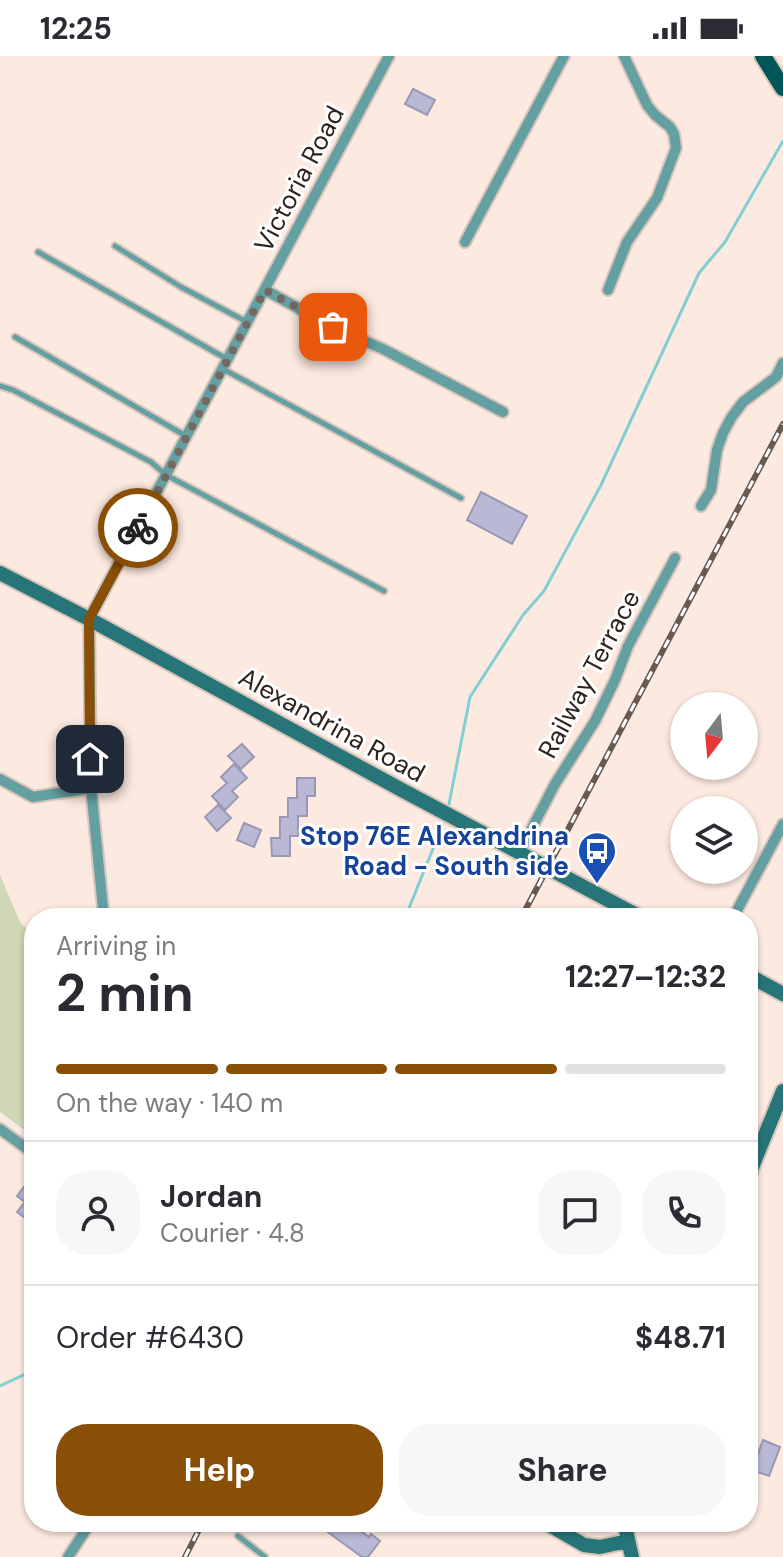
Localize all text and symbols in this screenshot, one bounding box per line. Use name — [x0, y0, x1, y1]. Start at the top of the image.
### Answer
text: 12:25 — [40, 9, 112, 48]
street label: Victoria Road — [246, 100, 352, 258]
pin — [299, 293, 367, 361]
icon: bag — [311, 305, 355, 349]
courier — [98, 488, 178, 568]
icon: bike — [116, 506, 160, 550]
street label: Railway Terrace — [530, 584, 648, 764]
street label: Alexandrina Road — [233, 660, 431, 790]
north arrow — [670, 692, 758, 780]
map controls — [670, 692, 758, 884]
pin — [56, 725, 124, 793]
icon: home — [68, 737, 112, 781]
button: layers — [670, 796, 758, 884]
place label: Stop 76E Alexandrina Road - South side — [300, 819, 569, 883]
bus stop icon: Stop 76E Alexandrina Road - South side — [576, 830, 618, 885]
text: Arriving in — [56, 929, 176, 963]
text: 12:27–12:32 — [565, 957, 726, 996]
text: 2 min — [56, 959, 194, 1027]
text: On the way · 140 m — [56, 1086, 283, 1120]
button: person — [56, 1171, 140, 1255]
button: chat — [538, 1171, 622, 1255]
button: phone — [642, 1171, 726, 1255]
text: Jordan — [160, 1177, 262, 1216]
text: Courier · 4.8 — [160, 1216, 305, 1250]
text: Order #6430 — [56, 1318, 244, 1357]
text: $48.71 — [635, 1318, 726, 1357]
button: Help — [56, 1424, 383, 1516]
button: Share — [399, 1424, 726, 1516]

